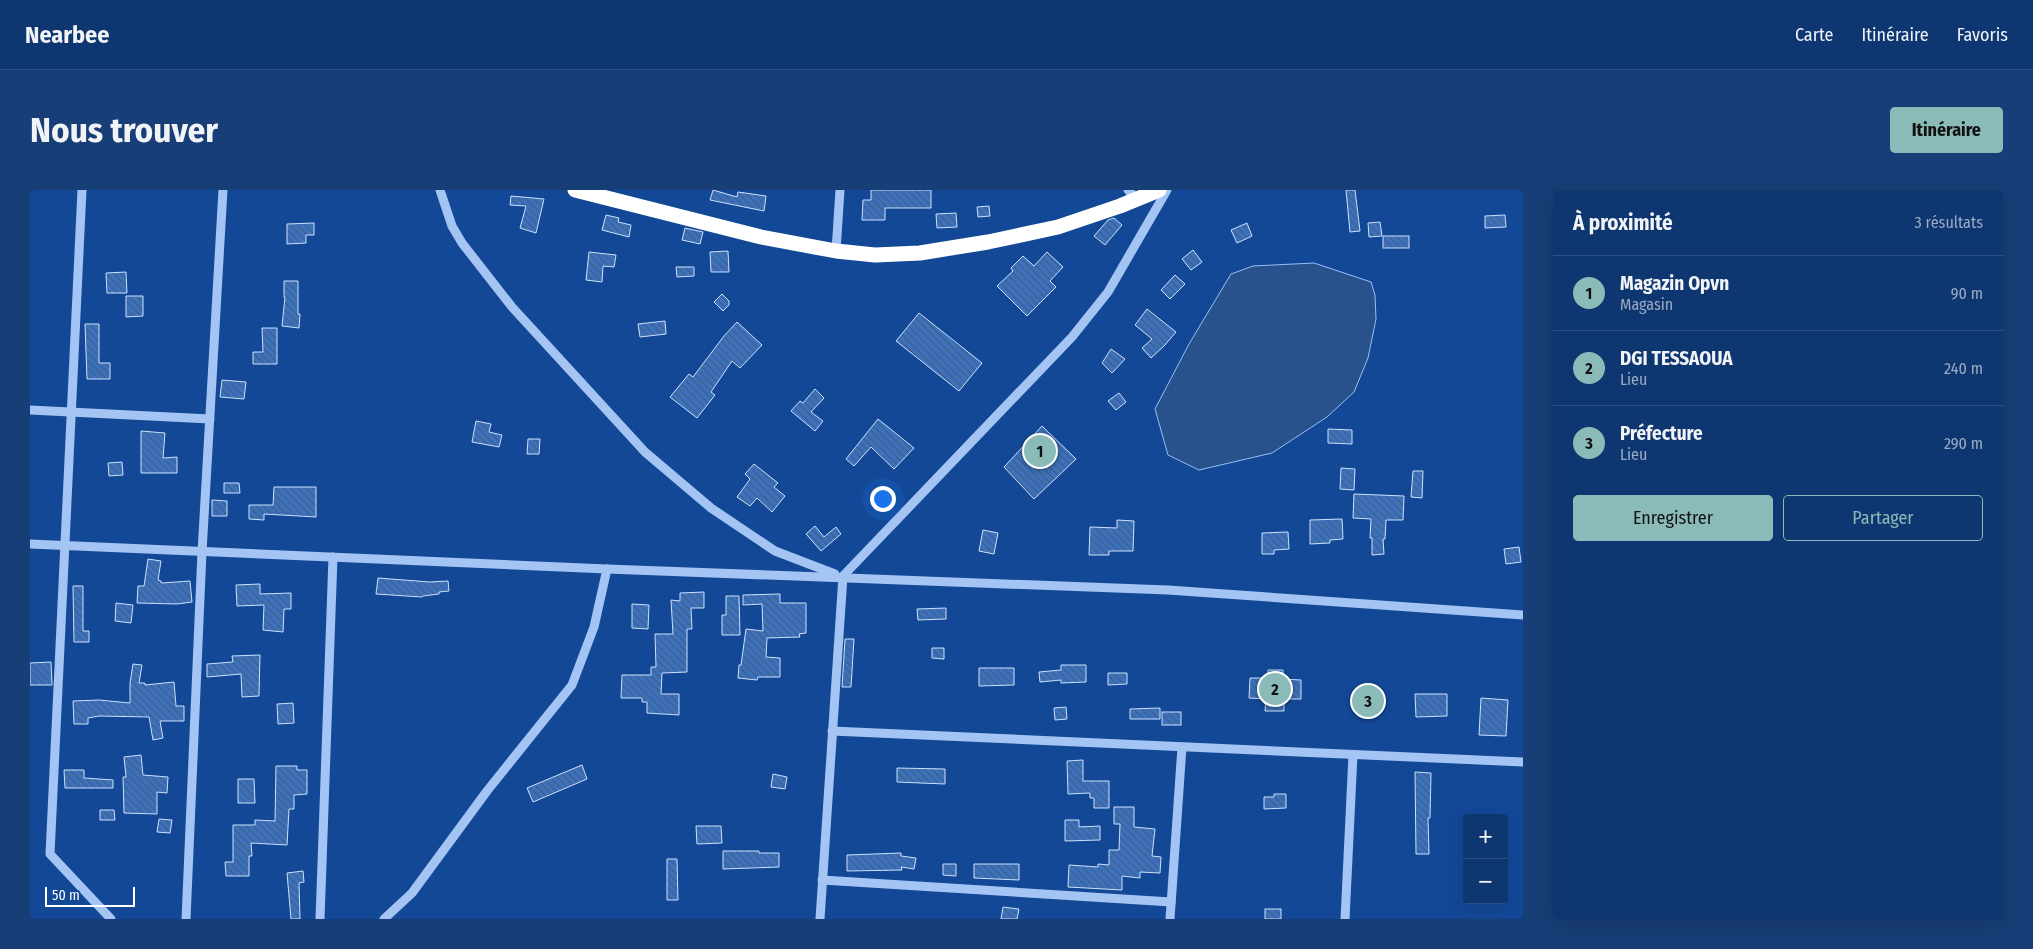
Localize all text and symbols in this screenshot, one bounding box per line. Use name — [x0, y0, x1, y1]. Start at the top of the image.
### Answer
text: Nearbee — [25, 21, 109, 49]
text: Carte — [1795, 24, 1833, 46]
text: Itinéraire — [1861, 24, 1929, 46]
text: Favoris — [1957, 24, 2008, 46]
button: Itinéraire — [1890, 107, 2003, 153]
text: Nous trouver — [30, 109, 218, 151]
text: À proximité — [1573, 210, 1673, 236]
text: 3 résultats — [1915, 213, 1983, 232]
text: Magazin Opvn — [1620, 272, 1729, 295]
text: 1 — [1586, 284, 1592, 303]
text: 90 m — [1951, 284, 1983, 303]
text: Magasin — [1620, 295, 1673, 314]
text: DGI TESSAOUA — [1620, 347, 1733, 370]
text: 2 — [1585, 359, 1593, 378]
text: 240 m — [1944, 359, 1983, 378]
text: Lieu — [1620, 370, 1647, 389]
text: Préfecture — [1620, 422, 1703, 445]
pin: 1 — [1024, 432, 1056, 470]
text: 3 — [1585, 434, 1593, 453]
text: 290 m — [1944, 434, 1983, 453]
text: Lieu — [1620, 445, 1647, 464]
your location — [870, 486, 896, 512]
button: Enregistrer — [1573, 495, 1773, 541]
button: Partager — [1783, 495, 1983, 541]
pin: 2 — [1259, 670, 1291, 708]
pin: 3 — [1352, 682, 1384, 720]
map controls — [1463, 814, 1508, 904]
button: + — [1463, 814, 1508, 859]
button: − — [1463, 859, 1508, 904]
scale bar — [45, 884, 135, 907]
text: 50 m — [52, 887, 80, 904]

